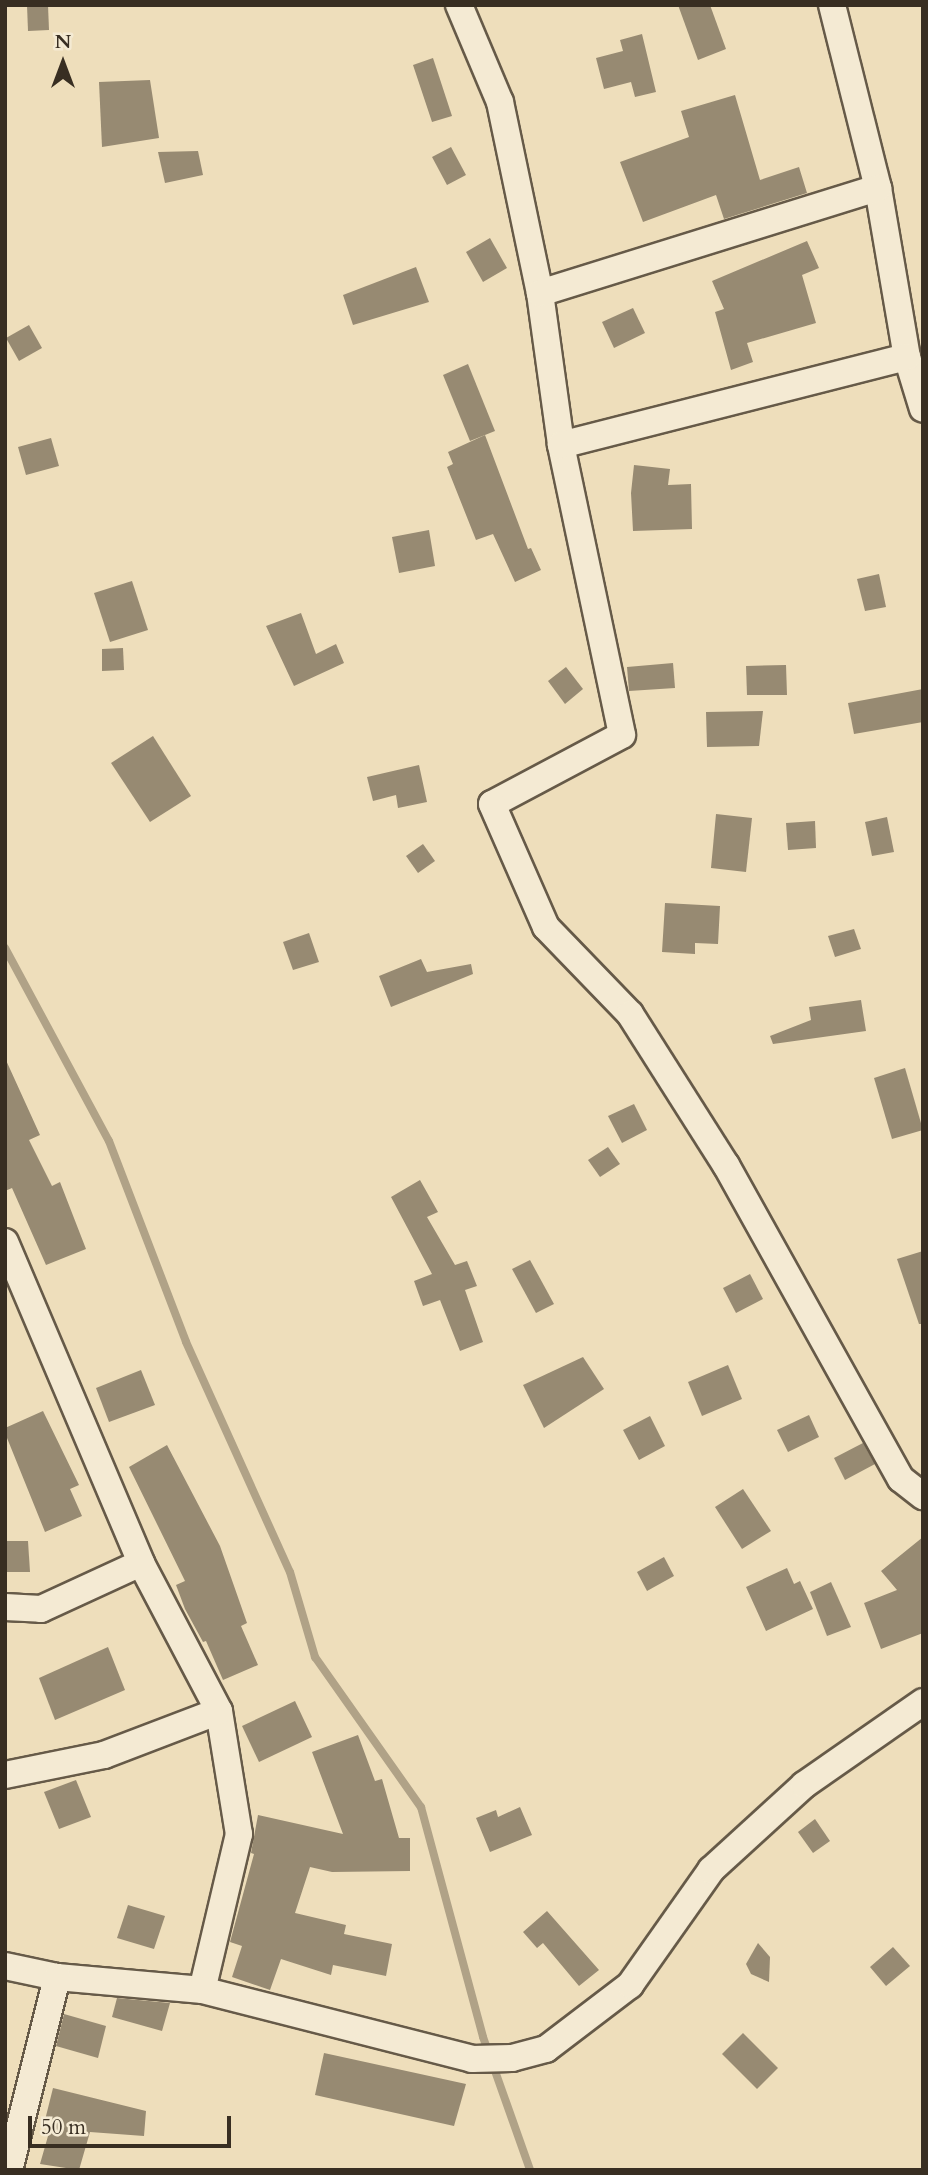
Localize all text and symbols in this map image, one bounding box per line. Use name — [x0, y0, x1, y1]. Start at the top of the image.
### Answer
north arrow — [28, 28, 98, 98]
text: N — [55, 29, 71, 55]
scale bar — [32, 2102, 234, 2146]
text: 50 m — [41, 2113, 86, 2142]

